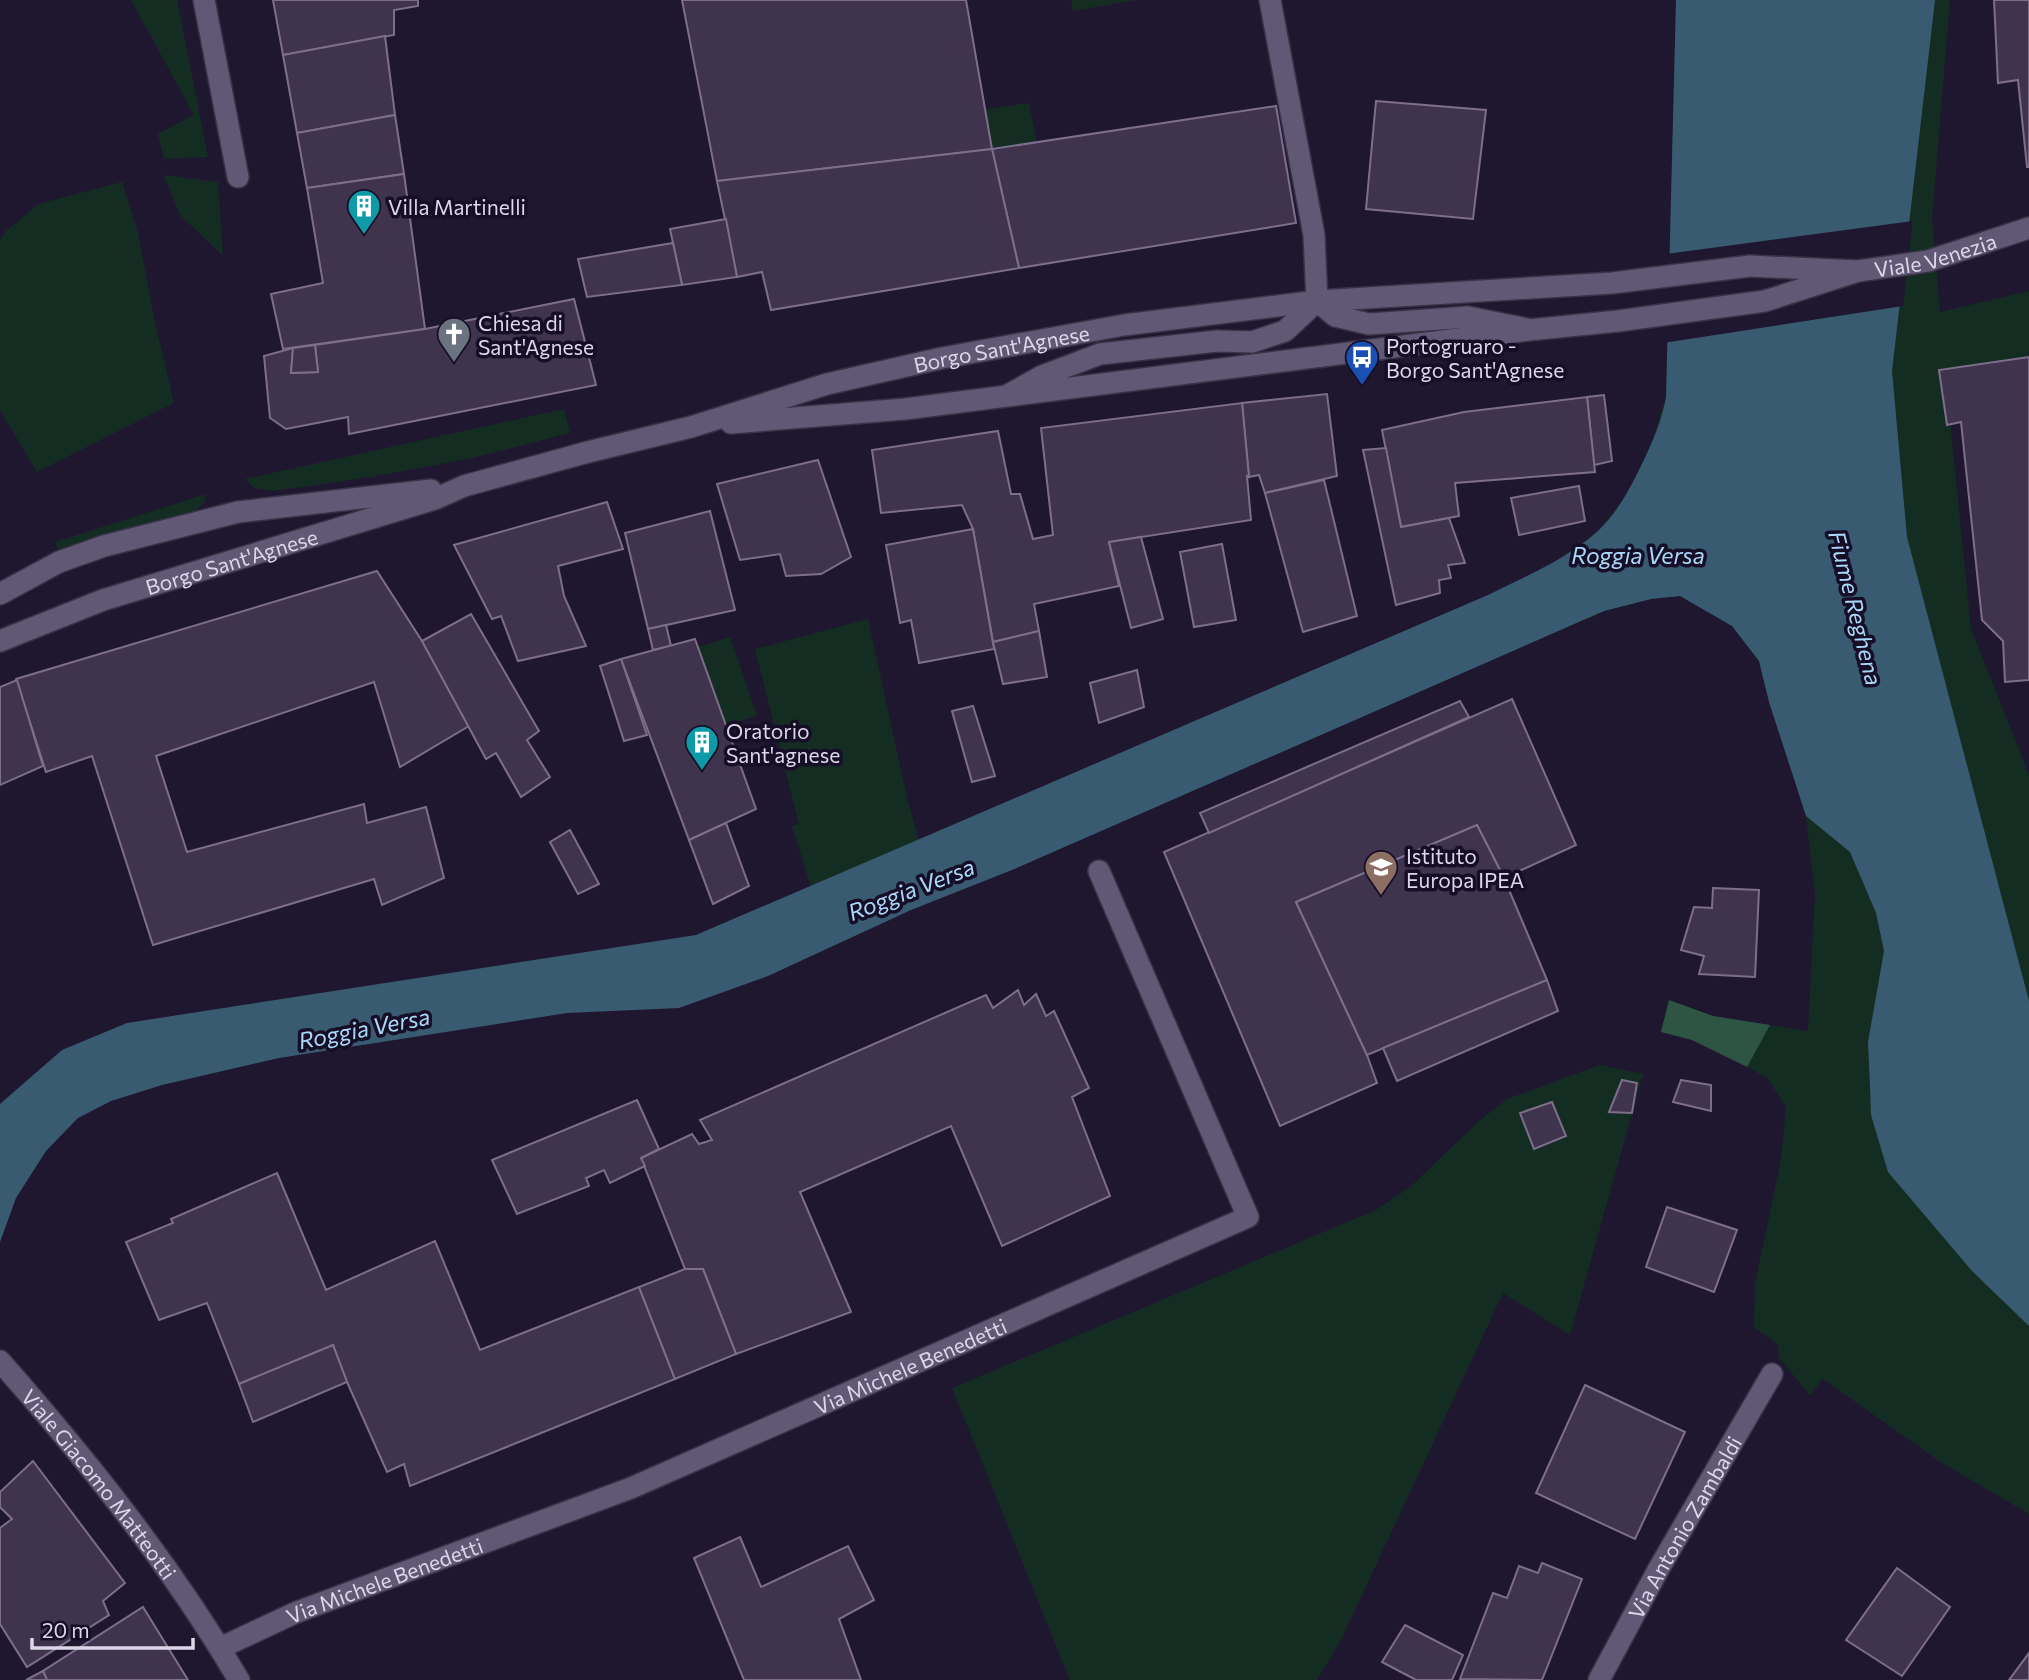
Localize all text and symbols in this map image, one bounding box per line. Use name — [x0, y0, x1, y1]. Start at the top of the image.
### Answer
building icon: Villa Martinelli — [345, 187, 383, 236]
place label: Villa Martinelli — [388, 194, 526, 219]
street label: Viale Venezia — [1872, 227, 1999, 281]
place label: Chiesa di Sant'Agnese — [478, 310, 594, 359]
church icon: Chiesa di Sant'Agnese — [435, 315, 473, 364]
street label: Borgo Sant'Agnese — [911, 319, 1091, 377]
place label: Portogruaro - Borgo Sant'Agnese — [1386, 333, 1564, 382]
bus stop icon: Portogruaro - Borgo Sant'Agnese — [1343, 338, 1381, 387]
street label: Borgo Sant'Agnese — [142, 523, 320, 599]
water label: Fiume Reghena — [1823, 528, 1889, 688]
water label: Roggia Versa — [1571, 541, 1705, 569]
place label: Oratorio Sant'agnese — [726, 718, 840, 767]
building icon: Oratorio Sant'agnese — [683, 723, 721, 772]
place label: Istituto Europa IPEA — [1406, 843, 1524, 892]
school or university icon: Istituto Europa IPEA — [1362, 848, 1400, 897]
water label: Roggia Versa — [844, 852, 978, 926]
water label: Roggia Versa — [296, 1002, 432, 1054]
street label: Via Michele Benedetti — [810, 1312, 1010, 1419]
street label: Viale Giacomo Matteotti — [17, 1383, 182, 1583]
street label: Via Antonio Zambaldi — [1622, 1431, 1746, 1623]
street label: Via Michele Benedetti — [282, 1532, 486, 1628]
scale bar — [32, 1606, 192, 1650]
text: 20 m — [42, 1617, 90, 1642]

